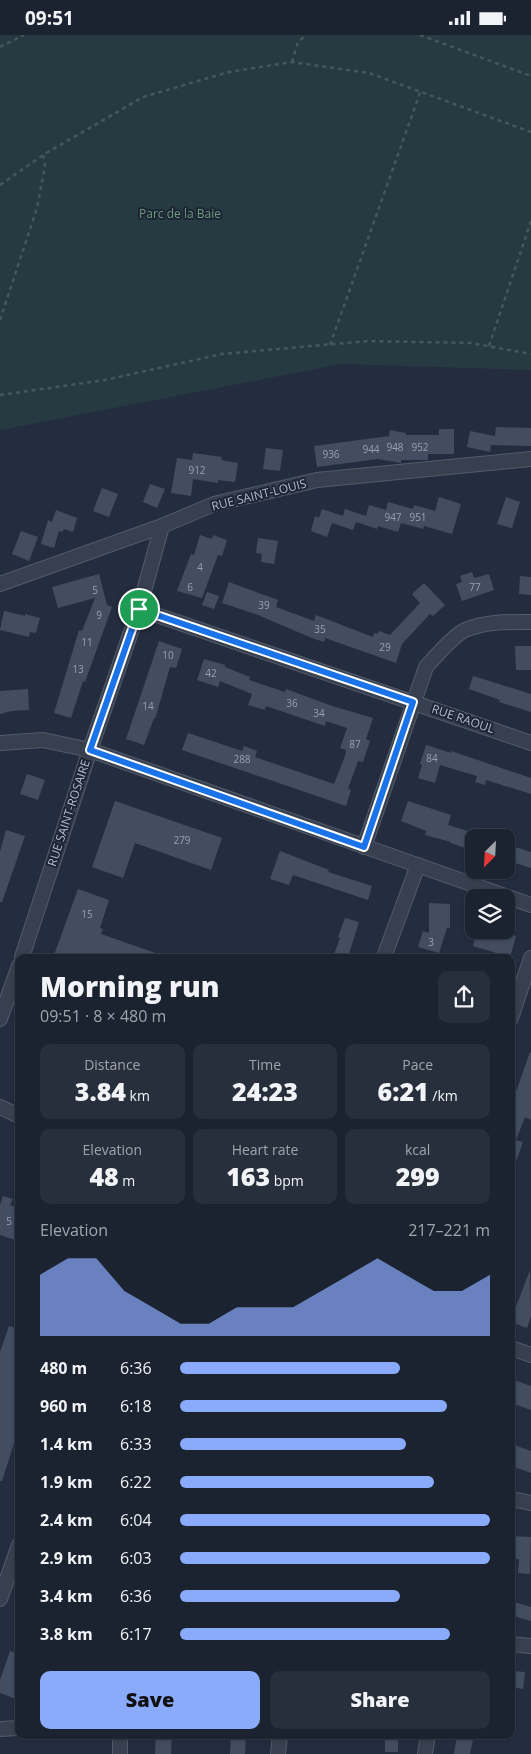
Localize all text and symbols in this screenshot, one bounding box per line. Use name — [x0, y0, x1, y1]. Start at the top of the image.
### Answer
text: 09:51 — [25, 5, 74, 31]
park label: Parc de la Baie — [139, 205, 221, 222]
house number: 948 — [386, 440, 404, 454]
house number: 952 — [411, 440, 429, 454]
house number: 944 — [362, 442, 380, 456]
house number: 936 — [322, 447, 340, 461]
house number: 912 — [188, 463, 206, 477]
street label: RUE SAINT-LOUIS — [210, 475, 308, 515]
house number: 947 — [384, 510, 402, 524]
house number: 951 — [409, 510, 427, 524]
house number: 4 — [197, 560, 203, 574]
house number: 6 — [187, 580, 193, 594]
house number: 77 — [469, 580, 481, 594]
house number: 5 — [92, 583, 98, 597]
pin — [118, 588, 160, 630]
icon: arrive — [125, 595, 153, 623]
house number: 39 — [258, 598, 270, 612]
house number: 9 — [96, 608, 102, 622]
house number: 35 — [314, 622, 326, 636]
house number: 11 — [81, 635, 93, 649]
house number: 29 — [379, 640, 391, 654]
house number: 10 — [162, 648, 174, 662]
house number: 13 — [72, 662, 84, 676]
house number: 42 — [205, 666, 217, 680]
house number: 36 — [286, 696, 298, 710]
house number: 14 — [142, 699, 154, 713]
street label: RUE RAOUL — [430, 700, 497, 737]
house number: 34 — [313, 706, 325, 720]
house number: 87 — [349, 737, 361, 751]
house number: 84 — [426, 751, 438, 765]
house number: 288 — [233, 752, 251, 766]
street label: RUE SAINT-ROSAIRE — [43, 757, 94, 868]
north arrow — [465, 829, 515, 879]
map controls — [465, 829, 515, 939]
house number: 279 — [173, 833, 191, 847]
button: layers — [465, 889, 515, 939]
house number: 15 — [81, 907, 93, 921]
house number: 3 — [428, 935, 434, 949]
text: Morning run — [40, 967, 220, 1005]
button: share — [438, 971, 490, 1023]
text: 09:51 · 8 × 480 m — [40, 1005, 166, 1027]
text: Distance — [84, 1055, 140, 1074]
text: Time — [249, 1055, 281, 1074]
text: Pace — [402, 1055, 433, 1074]
text: 3.84 — [75, 1074, 126, 1108]
text: 24:23 — [232, 1074, 298, 1108]
text: 6:21 — [378, 1074, 429, 1108]
text: km — [126, 1086, 150, 1105]
text: /km — [429, 1086, 458, 1105]
text: Elevation — [83, 1140, 142, 1159]
text: Heart rate — [232, 1140, 298, 1159]
text: kcal — [405, 1140, 430, 1159]
text: 48 — [89, 1159, 119, 1193]
text: 163 — [226, 1159, 270, 1193]
text: 299 — [396, 1159, 440, 1193]
text: m — [119, 1171, 135, 1190]
text: bpm — [270, 1171, 304, 1190]
house number: 5 — [6, 1214, 12, 1228]
text: Elevation — [40, 1219, 108, 1241]
text: 217–221 m — [408, 1219, 490, 1241]
text: 480 m — [40, 1357, 87, 1379]
text: 6:36 — [120, 1357, 152, 1379]
text: 960 m — [40, 1395, 87, 1417]
text: 6:18 — [120, 1395, 152, 1417]
text: 1.4 km — [40, 1433, 93, 1455]
text: 6:33 — [120, 1433, 152, 1455]
text: 1.9 km — [40, 1471, 93, 1493]
text: 6:22 — [120, 1471, 152, 1493]
text: 2.4 km — [40, 1509, 93, 1531]
text: 6:04 — [120, 1509, 152, 1531]
text: 2.9 km — [40, 1547, 93, 1569]
text: 6:03 — [120, 1547, 152, 1569]
text: 3.4 km — [40, 1585, 93, 1607]
text: 6:36 — [120, 1585, 152, 1607]
text: 3.8 km — [40, 1623, 93, 1645]
text: 6:17 — [120, 1623, 152, 1645]
button: Save — [40, 1671, 260, 1729]
button: Share — [270, 1671, 490, 1729]

